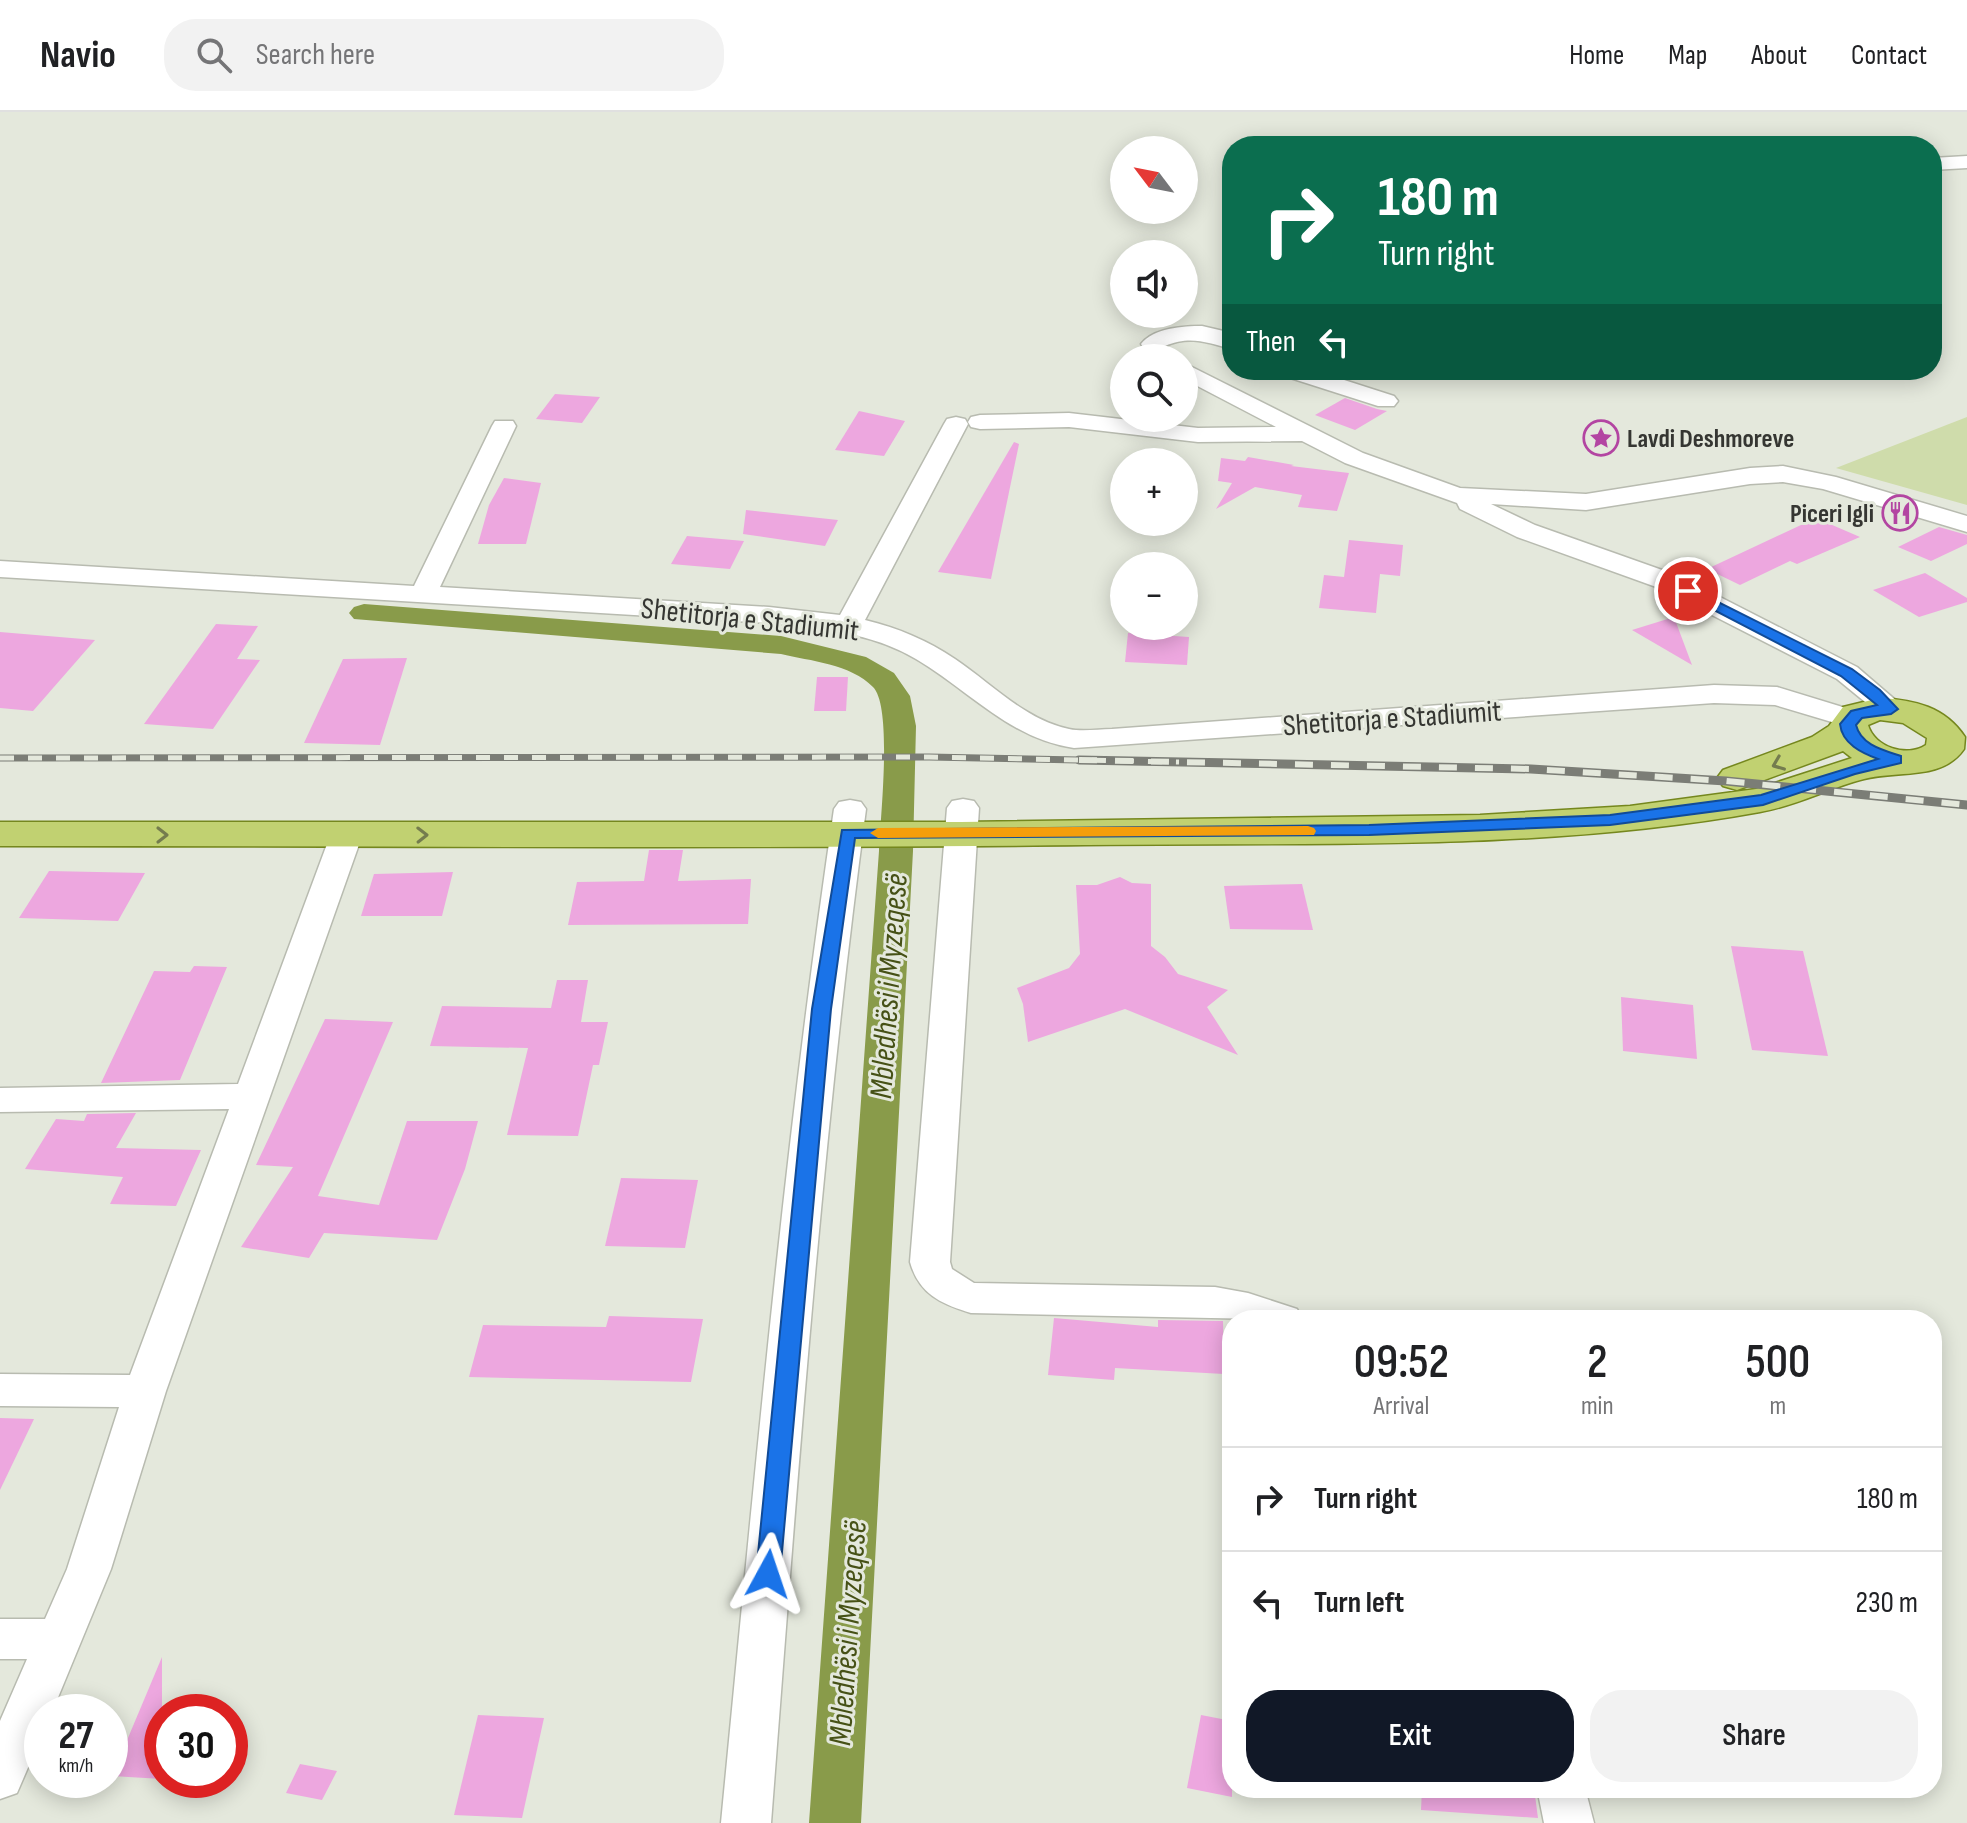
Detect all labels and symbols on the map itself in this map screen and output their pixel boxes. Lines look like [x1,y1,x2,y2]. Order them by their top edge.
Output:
north arrow [1110,136,1198,224]
place icon: Lavdi Deshmoreve [1582,419,1620,457]
place label: Lavdi Deshmoreve [1627,424,1794,455]
restaurant icon: Piceri Igli [1881,494,1919,532]
place label: Piceri Igli [1790,499,1874,530]
pin [1654,557,1722,625]
street label: Shetitorja e Stadiumit [639,591,861,649]
street label: Shetitorja e Stadiumit [1282,693,1503,745]
one-way arrow [1772,755,1786,771]
one-way arrow [156,826,169,844]
one-way arrow [416,826,429,844]
water label: Mbledhësi i Myzeqesë [862,872,917,1100]
water label: Mbledhësi i Myzeqesë [821,1519,876,1747]
position arrow [726,1532,810,1616]
speed limit sign: 30 [144,1694,248,1798]

